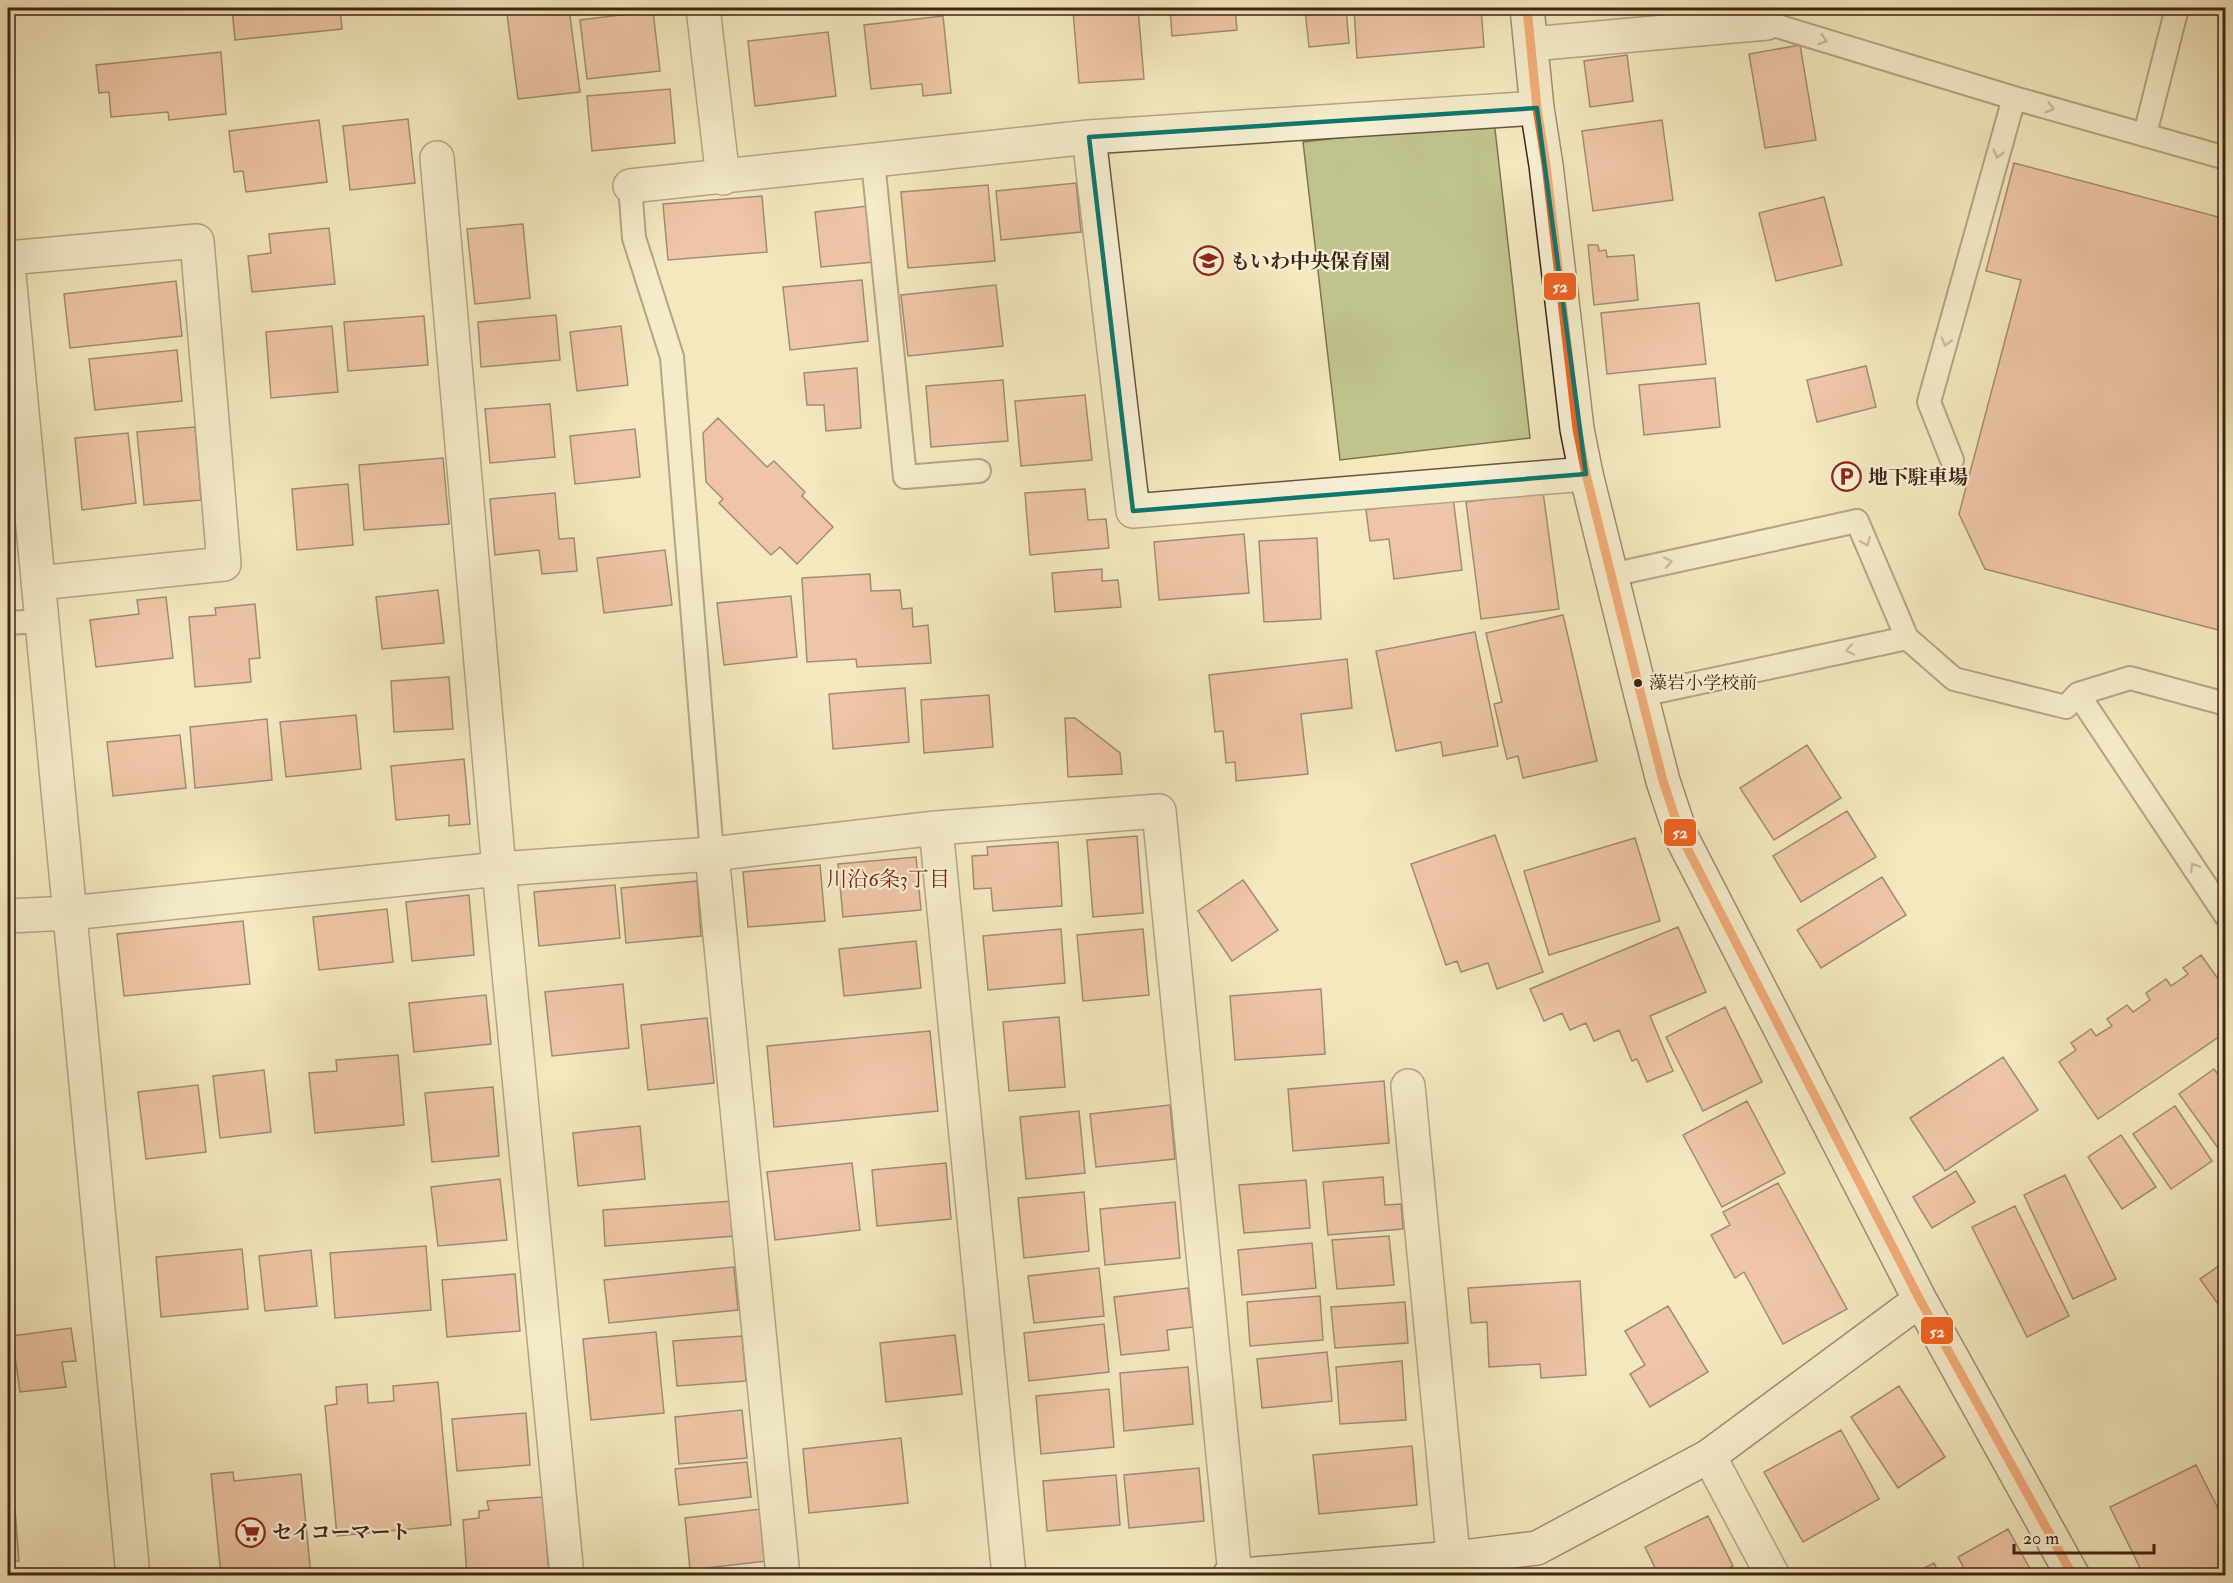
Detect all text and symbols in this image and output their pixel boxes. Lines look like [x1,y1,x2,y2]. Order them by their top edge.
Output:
one-way arrow [1817,33,1828,45]
one-way arrow [2044,101,2055,113]
one-way arrow [1993,148,2005,159]
school or university icon: もいわ中央保育園 [1193,245,1225,277]
place label: もいわ中央保育園 [1230,249,1390,274]
line badge: 52 [1543,272,1577,301]
text: 52 [1552,277,1568,297]
one-way arrow [1941,336,1953,347]
parking icon: 地下駐車場 [1831,461,1863,493]
place label: 地下駐車場 [1868,465,1968,490]
one-way arrow [1859,536,1871,547]
one-way arrow [1663,557,1673,570]
one-way arrow [1845,643,1855,656]
place label: 藻岩小学校前 [1649,672,1757,695]
marker: 藻岩小学校前 [1632,677,1644,689]
line badge: 52 [1663,818,1697,847]
text: 52 [1672,823,1688,843]
one-way arrow [2189,863,2201,873]
district label: 川沿6条3丁目 [826,866,950,893]
line badge: 52 [1920,1316,1954,1345]
text: 52 [1929,1322,1945,1342]
supermarket icon: セイコーマート [235,1516,267,1548]
scale bar [2014,1517,2154,1555]
place label: セイコーマート [272,1520,411,1545]
text: 20 m [2023,1527,2059,1550]

